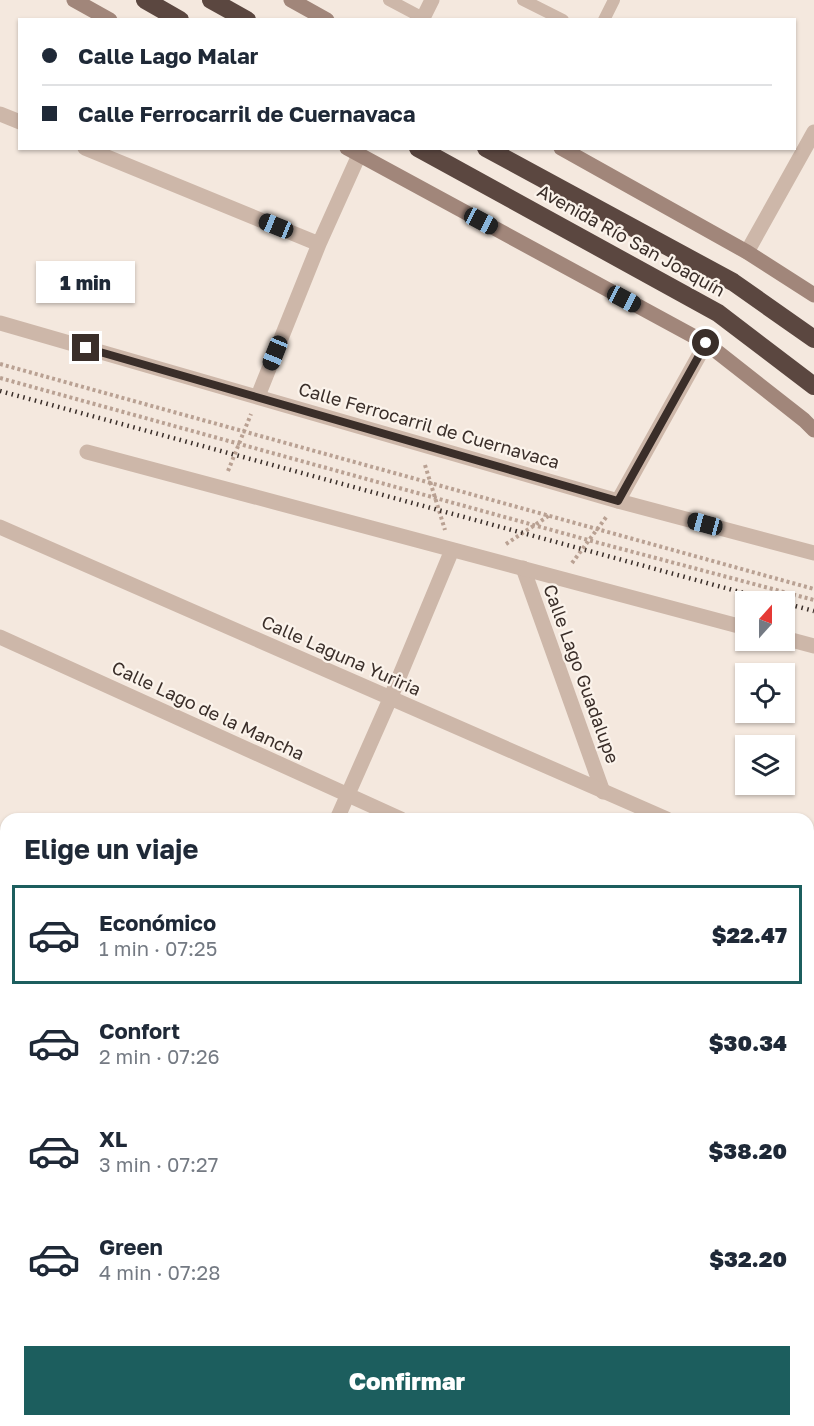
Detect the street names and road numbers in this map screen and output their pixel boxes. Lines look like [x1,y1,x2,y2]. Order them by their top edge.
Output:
street label: Avenida Río San Joaquín [534,179,729,301]
street label: Calle Ferrocarril de Cuernavaca [296,377,562,473]
street label: Calle Lago Guadalupe [539,581,625,766]
street label: Calle Laguna Yuriria [258,610,425,700]
street label: Calle Lago de la Mancha [109,656,308,764]

